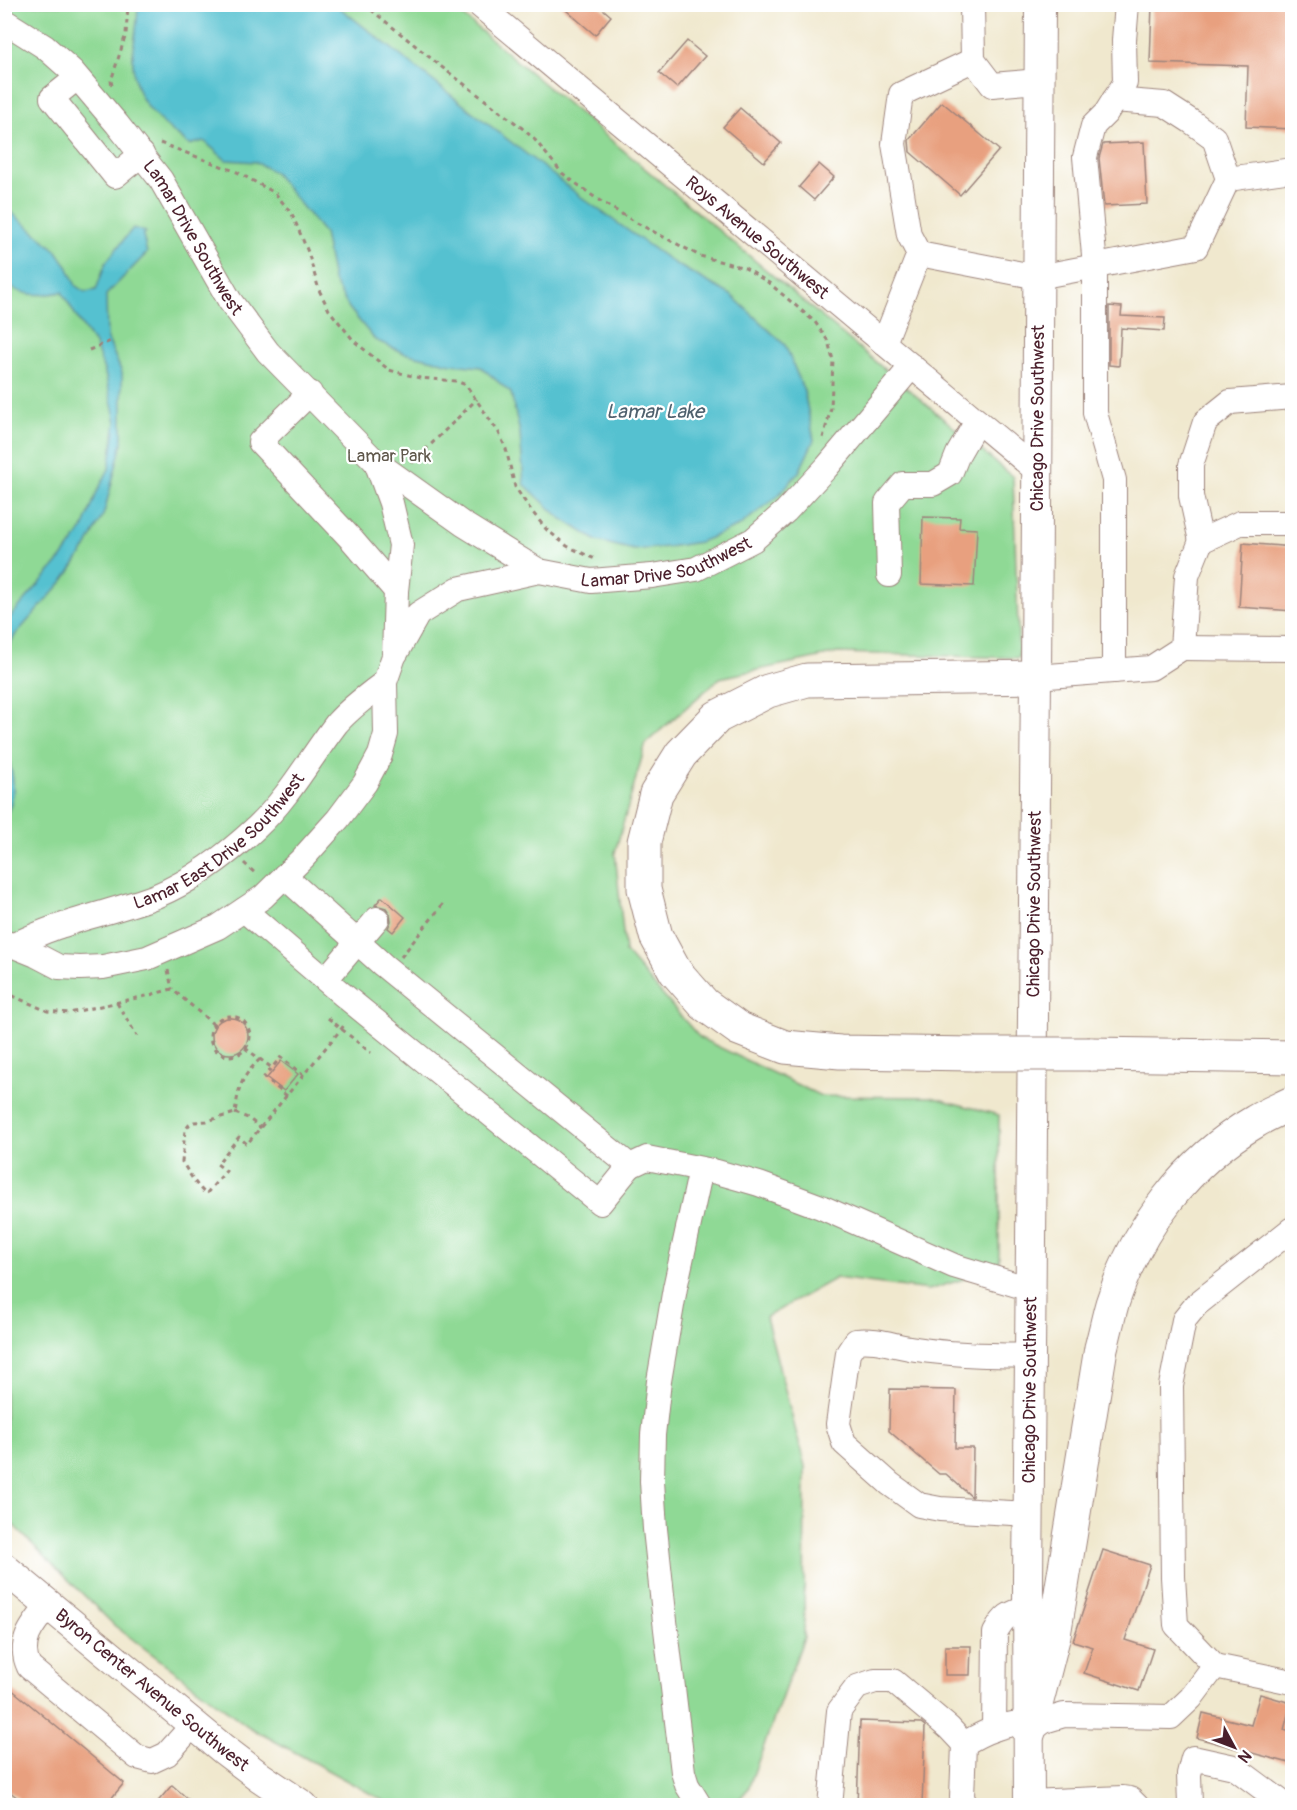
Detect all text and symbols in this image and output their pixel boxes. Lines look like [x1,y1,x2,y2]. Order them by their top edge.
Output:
street label: Lamar Drive Southwest [138,155,248,320]
street label: Roys Avenue Southwest [681,171,834,304]
street label: Chicago Drive Southwest [1025,324,1050,512]
water label: Lamar Lake [606,399,706,424]
park label: Lamar Park [347,445,432,468]
street label: Lamar Drive Southwest [578,531,756,592]
street label: Lamar East Drive Southwest [130,768,310,915]
street label: Chicago Drive Southwest [1022,810,1046,998]
street label: Chicago Drive Southwest [1017,1296,1042,1484]
street label: Byron Center Avenue Southwest [51,1604,254,1777]
north arrow [1204,1717,1264,1777]
text: N [1233,1746,1256,1767]

